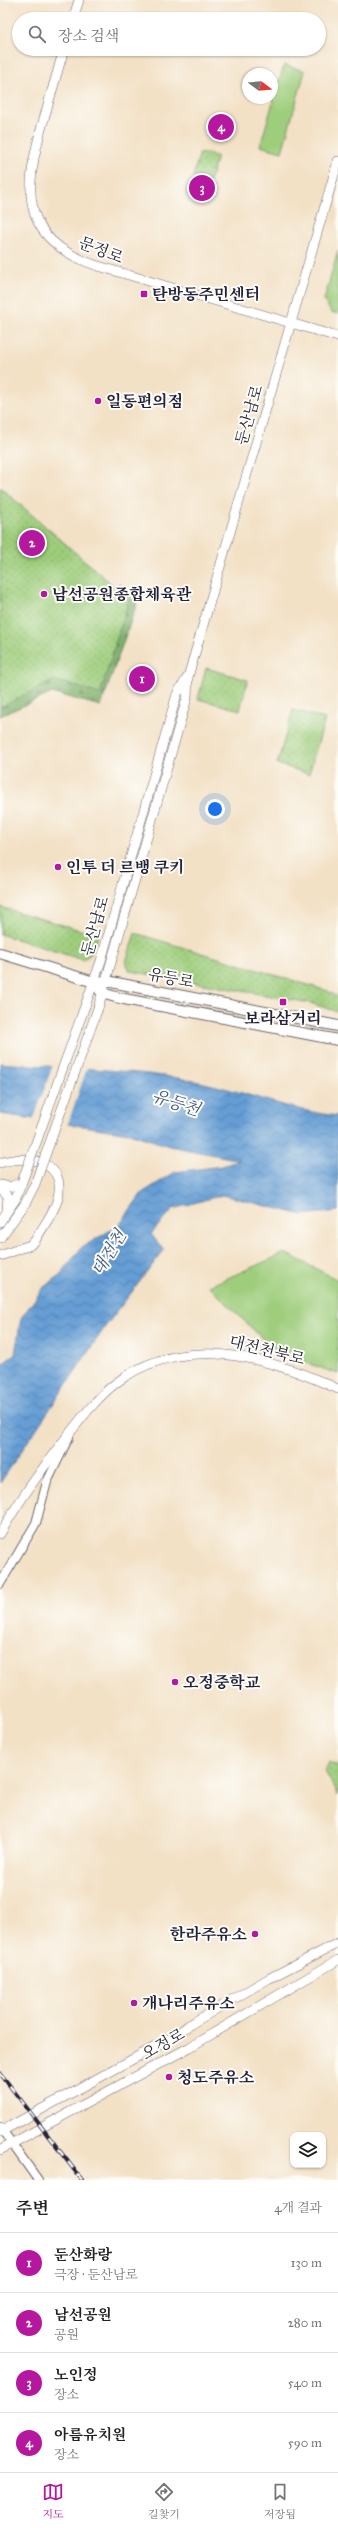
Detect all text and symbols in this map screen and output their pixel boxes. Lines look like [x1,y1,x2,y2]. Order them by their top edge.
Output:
search box [12,12,326,56]
icon: search [26,23,48,45]
text: 장소 검색 [58,27,119,45]
north arrow [242,68,278,104]
pin: 4 [208,112,234,142]
pin: 3 [189,173,215,203]
street label: 문정로 [76,233,127,267]
place label: 탄방동주민센터 [152,285,260,304]
marker: 탄방동주민센터 [139,289,149,299]
street label: 둔산남로 [231,382,267,447]
place label: 일동편의점 [106,392,183,411]
marker: 일동편의점 [93,396,103,406]
pin: 2 [19,528,45,558]
place label: 남선공원종합체육관 [52,585,192,604]
marker: 남선공원종합체육관 [39,589,49,599]
pin: 1 [129,664,155,694]
your location [205,799,225,819]
place label: 인투 더 르뱅 쿠키 [66,858,185,877]
marker: 인투 더 르뱅 쿠키 [53,862,63,872]
street label: 둔산남로 [77,893,113,958]
street label: 유등로 [146,964,196,992]
marker: 보라삼거리 [278,997,288,1007]
place label: 보라삼거리 [244,1009,322,1028]
water label: 유등천 [149,1085,204,1121]
water label: 대전천 [87,1225,131,1280]
street label: 대전천북로 [227,1331,307,1369]
place label: 오정중학교 [183,1673,261,1692]
marker: 오정중학교 [170,1677,180,1687]
place label: 한라주유소 [170,1925,248,1944]
marker: 한라주유소 [250,1929,260,1939]
place label: 개나리주유소 [142,1994,235,2013]
marker: 개나리주유소 [129,1998,139,2008]
street label: 오정로 [138,2024,188,2064]
place label: 청도주유소 [177,2068,255,2087]
marker: 청도주유소 [164,2072,174,2082]
map controls [290,2132,326,2168]
button: layers [290,2132,326,2168]
text: 주변 [16,2198,49,2219]
text: 4개 결과 [274,2200,322,2216]
text: 둔산화랑 [54,2246,112,2264]
text: 1 [26,2255,32,2271]
text: 130 m [290,2255,322,2271]
text: 극장 · 둔산남로 [54,2267,138,2283]
text: 남선공원 [54,2306,112,2324]
text: 2 [26,2315,32,2331]
text: 280 m [287,2315,322,2331]
text: 공원 [54,2327,79,2343]
text: 노인정 [54,2366,97,2384]
text: 3 [26,2375,32,2391]
text: 540 m [288,2375,322,2391]
text: 장소 [54,2387,79,2403]
text: 아름유치원 [54,2426,126,2444]
text: 4 [25,2435,33,2451]
text: 590 m [288,2435,322,2451]
text: 장소 [54,2447,79,2463]
tab: 지도 [42,2481,64,2521]
tab: 길찾기 [148,2481,180,2521]
tab: 저장됨 [264,2481,296,2521]

